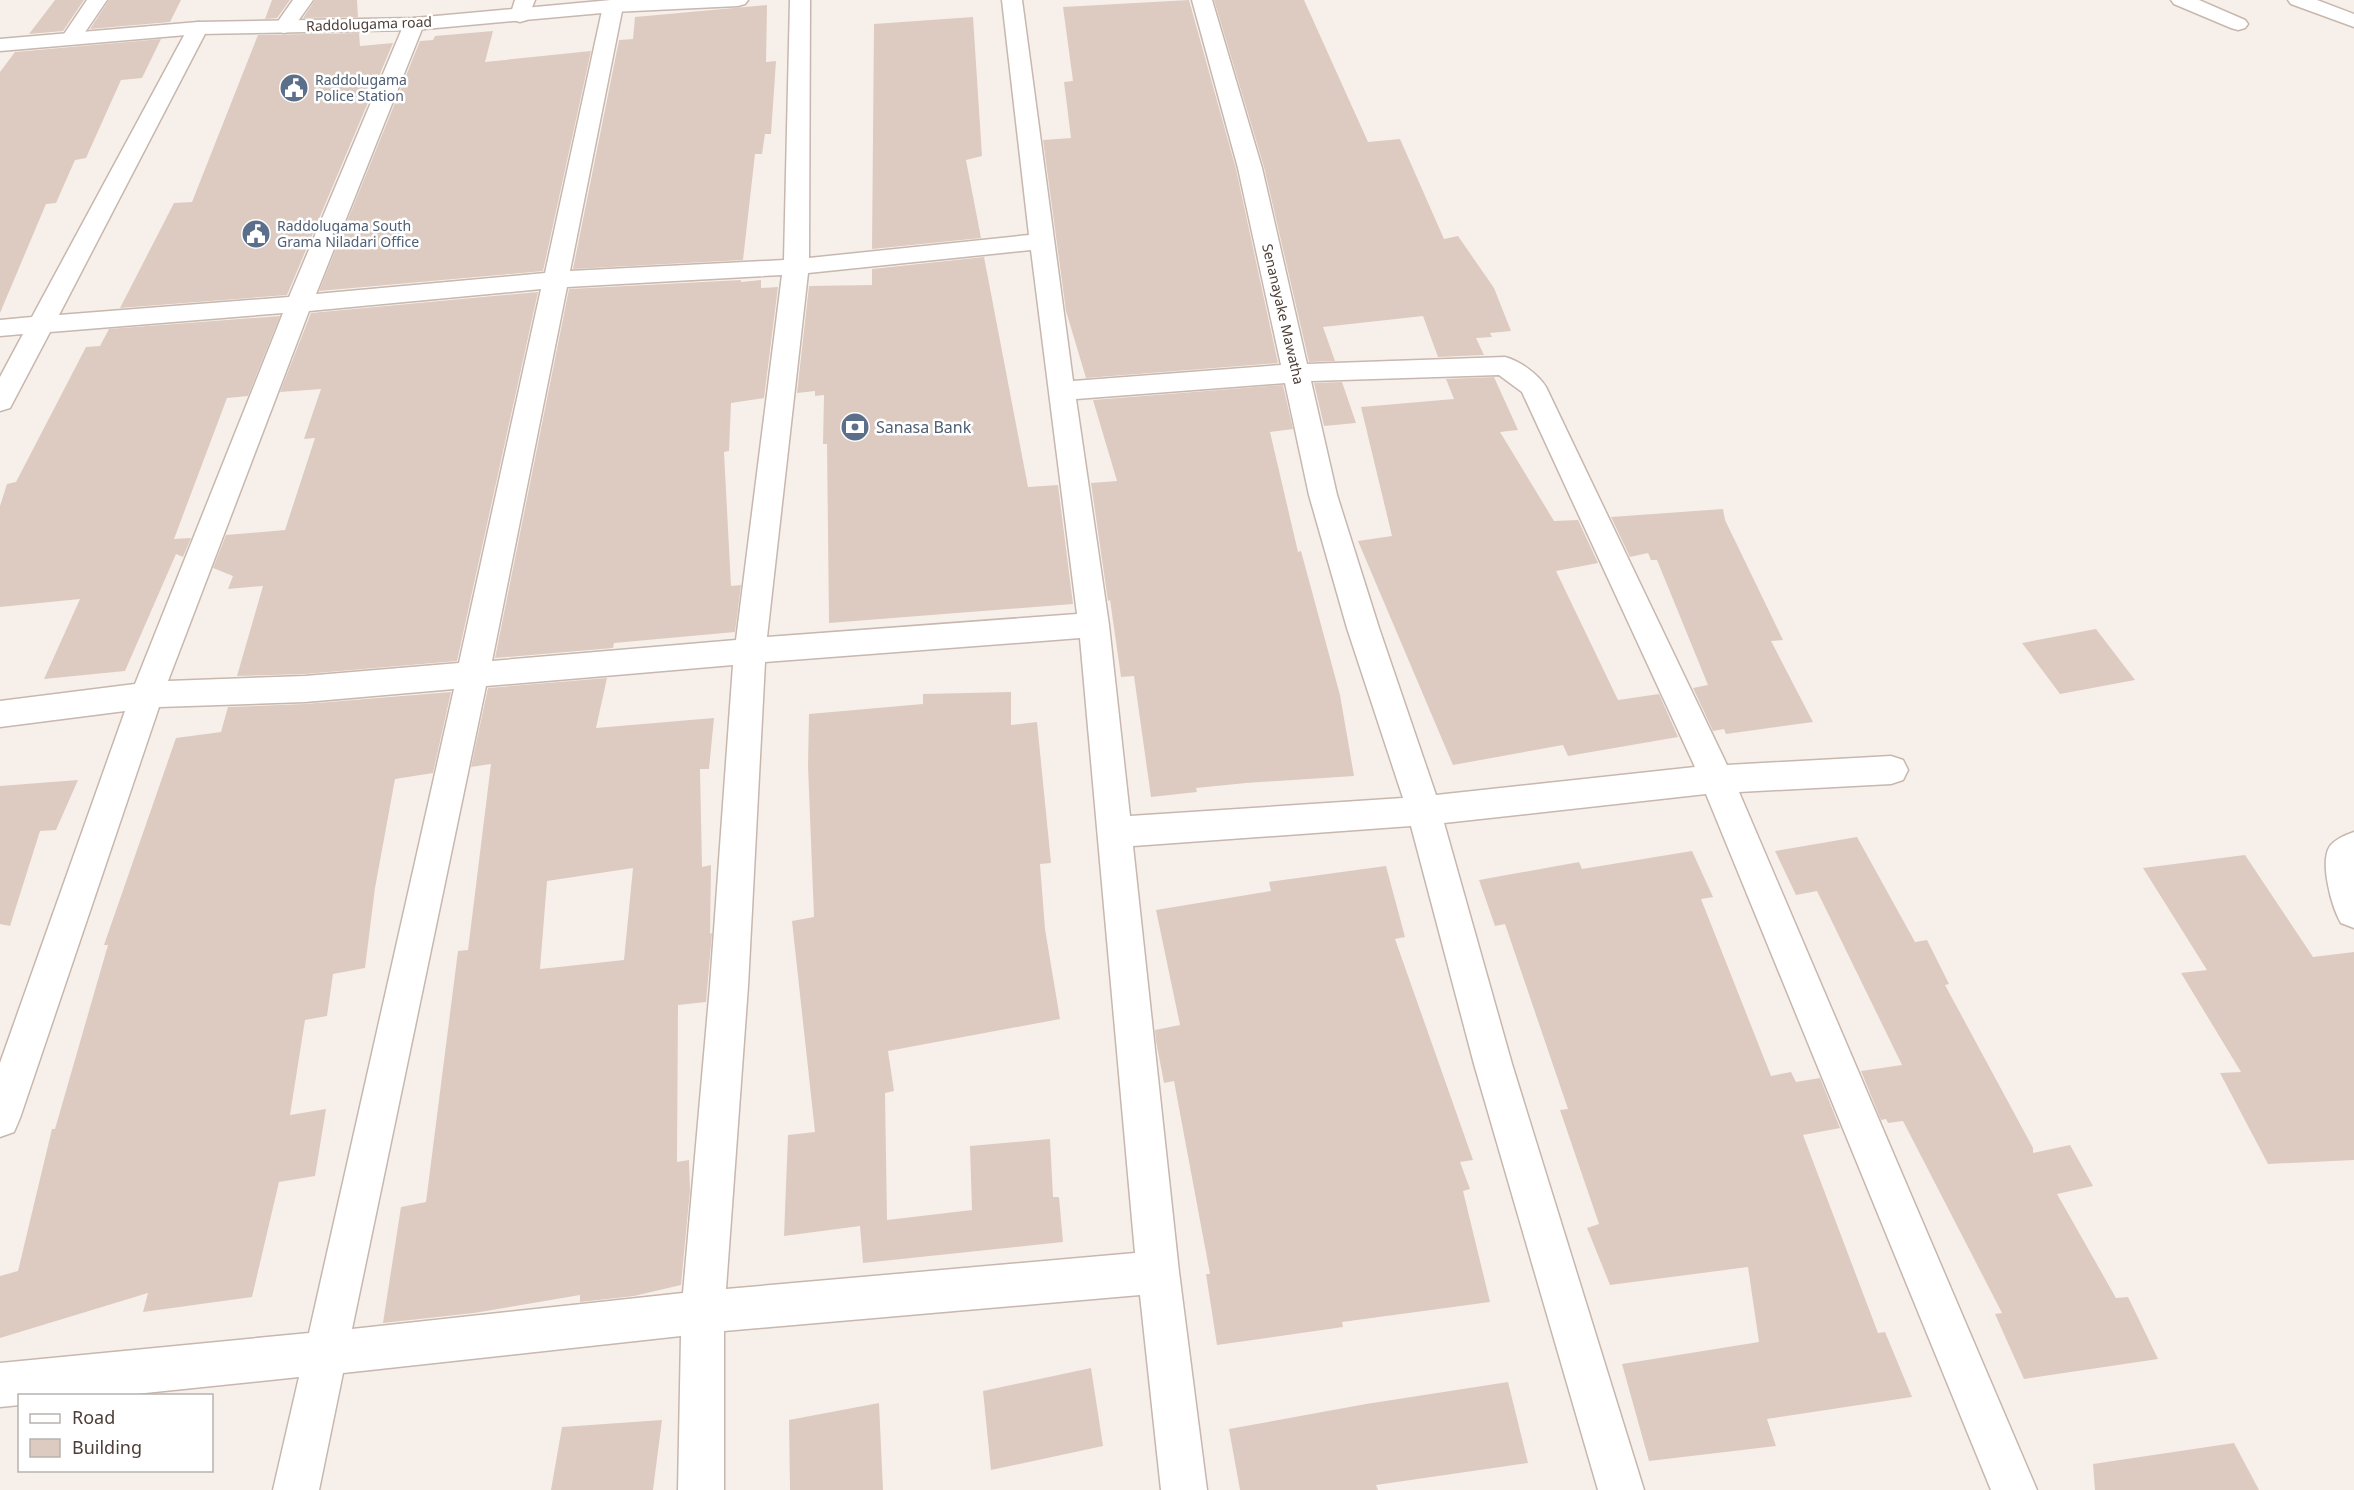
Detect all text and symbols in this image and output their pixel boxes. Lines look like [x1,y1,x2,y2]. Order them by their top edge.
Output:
street label: Raddolugama road [306,12,432,35]
place label: Raddolugama Police Station [315,70,407,105]
public building icon: Raddolugama Police Station [278,72,310,104]
place label: Raddolugama South Grama Niladari Office [277,216,419,251]
public building icon: Raddolugama South Grama Niladari Office [240,218,272,250]
street label: Senanayake Mawatha [1258,242,1309,386]
bank icon: Sanasa Bank [839,411,871,443]
place label: Sanasa Bank [876,416,972,438]
legend [18,1394,213,1472]
text: Road [72,1405,115,1429]
text: Building [72,1435,142,1459]

